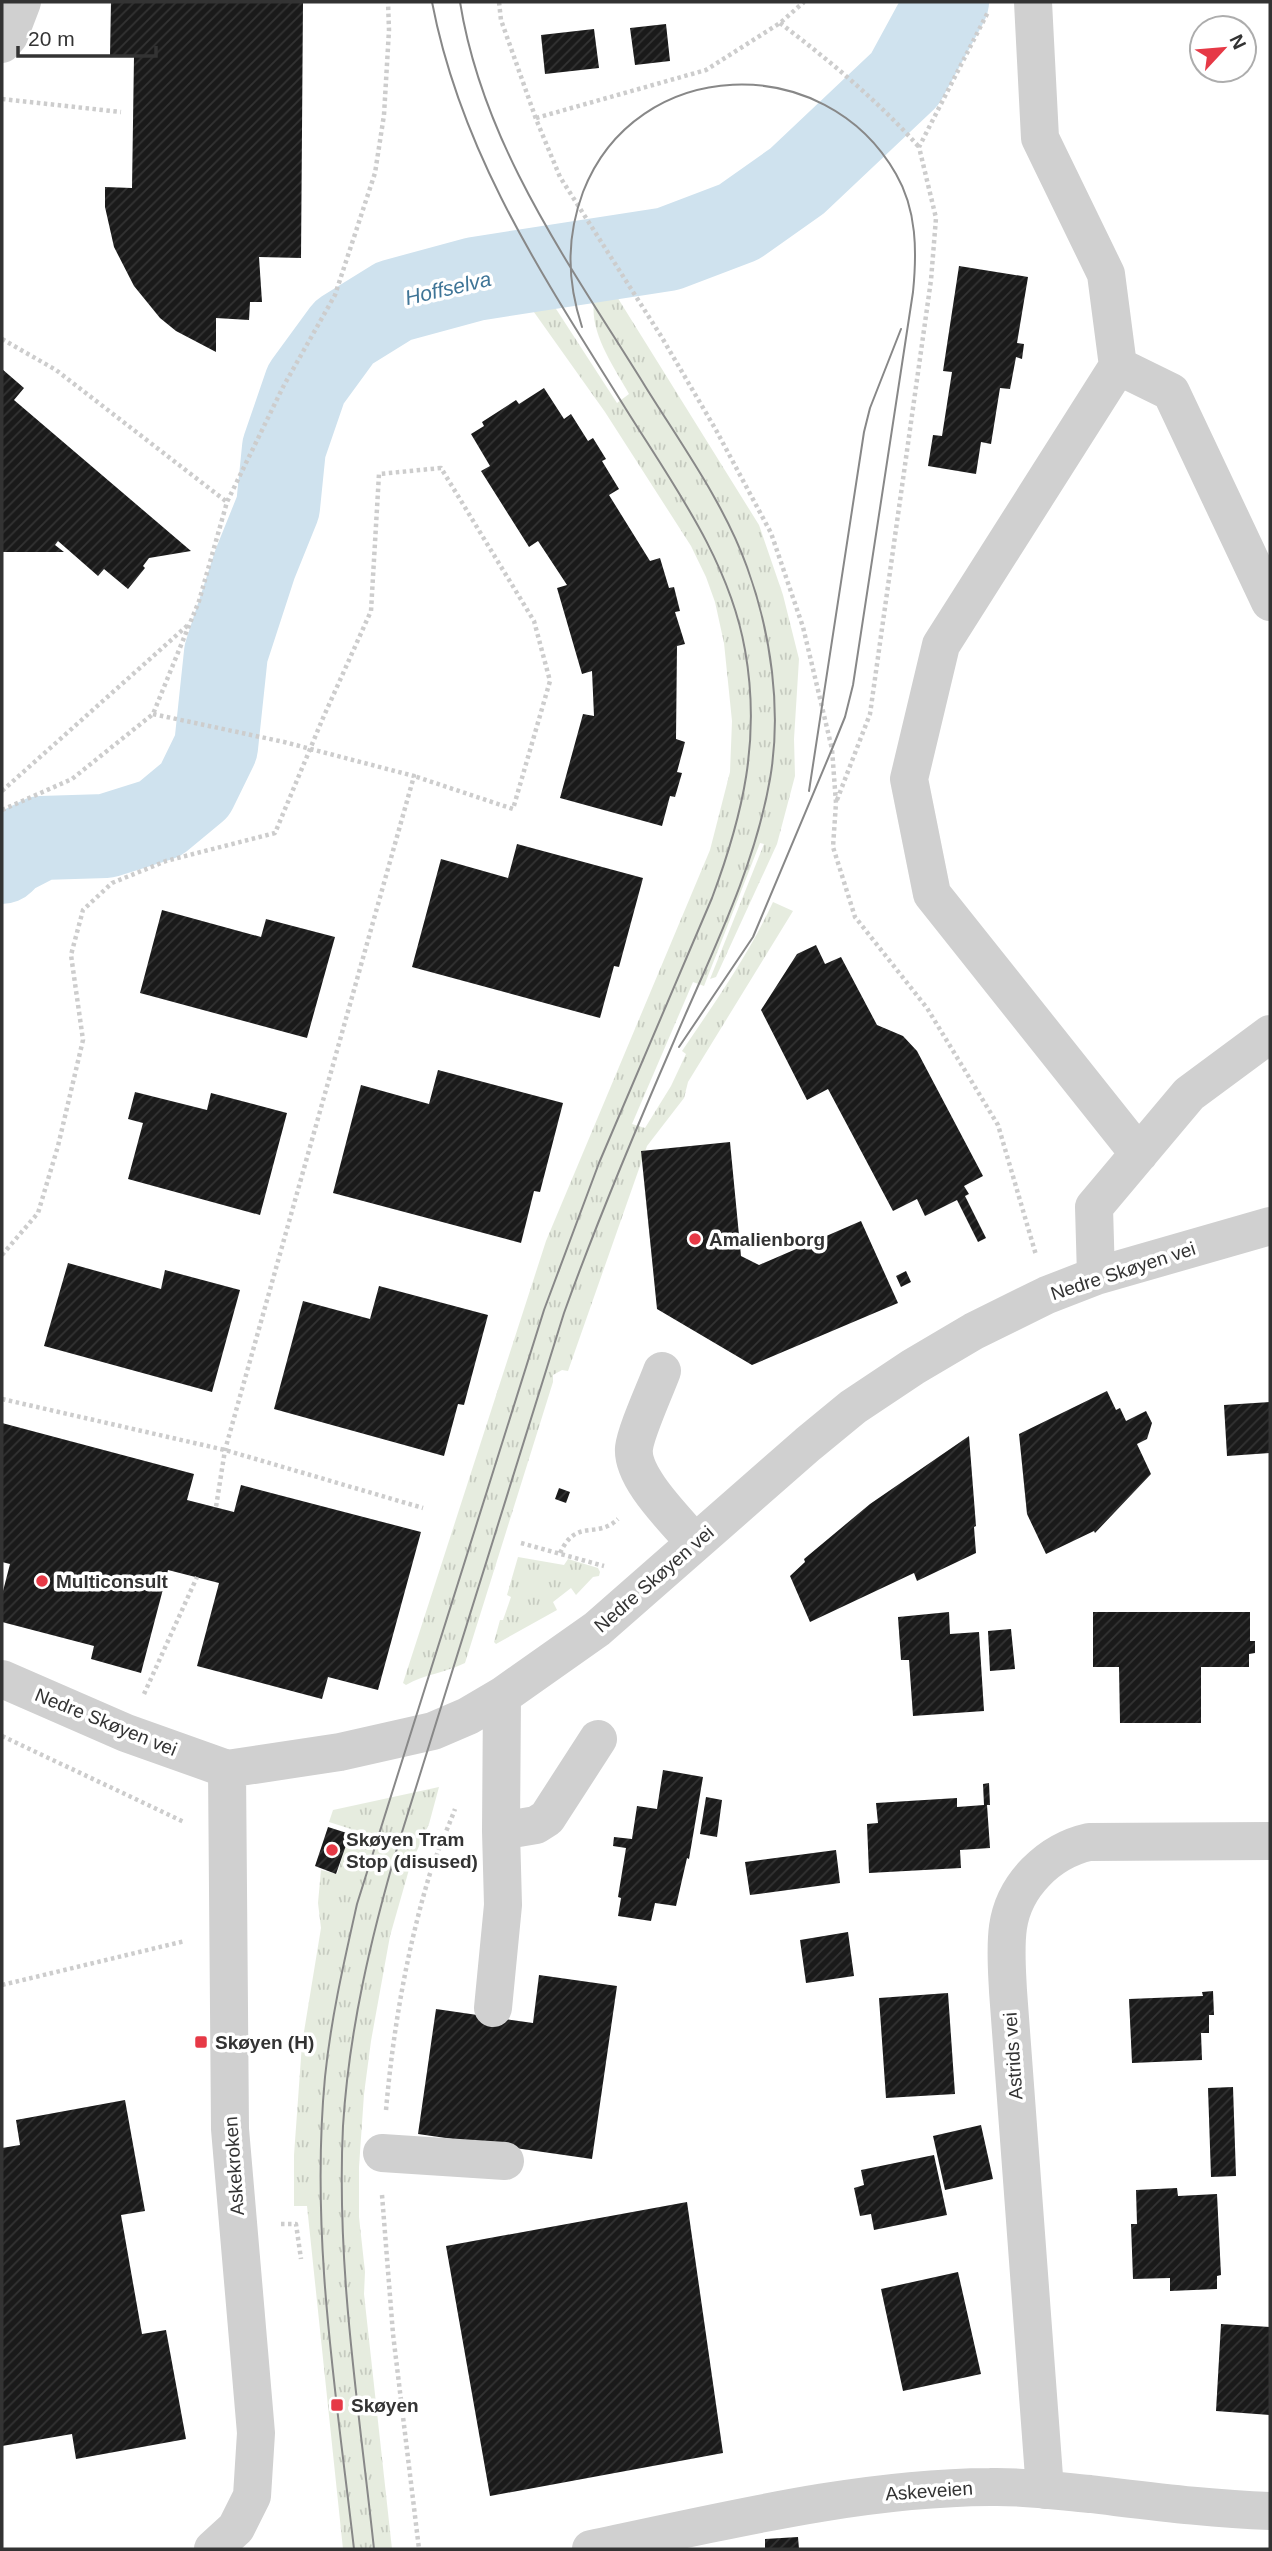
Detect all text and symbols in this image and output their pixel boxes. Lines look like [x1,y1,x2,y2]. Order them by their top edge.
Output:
scale bar [18,14,156,58]
north arrow [1188,14,1258,84]
text: 20 m [28,27,75,50]
text: N [1225,31,1250,53]
water label: Hoffselva [403,267,493,309]
place label: Amalienborg [709,1229,825,1250]
marker: Amalienborg [687,1231,703,1247]
street label: Nedre Skøyen vei [1048,1238,1198,1304]
street label: Nedre Skøyen vei [590,1522,718,1636]
place label: Multiconsult [56,1571,169,1592]
marker: Multiconsult [34,1573,50,1589]
street label: Nedre Skøyen vei [32,1684,180,1760]
place label: Skøyen Tram Stop (disused) [346,1829,478,1872]
marker: Skøyen Tram Stop (disused) [324,1842,340,1858]
street label: Astrids vei [999,2012,1027,2100]
place label: Skøyen (H) [215,2032,314,2053]
marker: Skøyen (H) [193,2034,209,2050]
street label: Askekroken [220,2116,248,2216]
place label: Skøyen [351,2395,419,2416]
marker: Skøyen [329,2397,345,2413]
street label: Askeveien [885,2477,973,2505]

